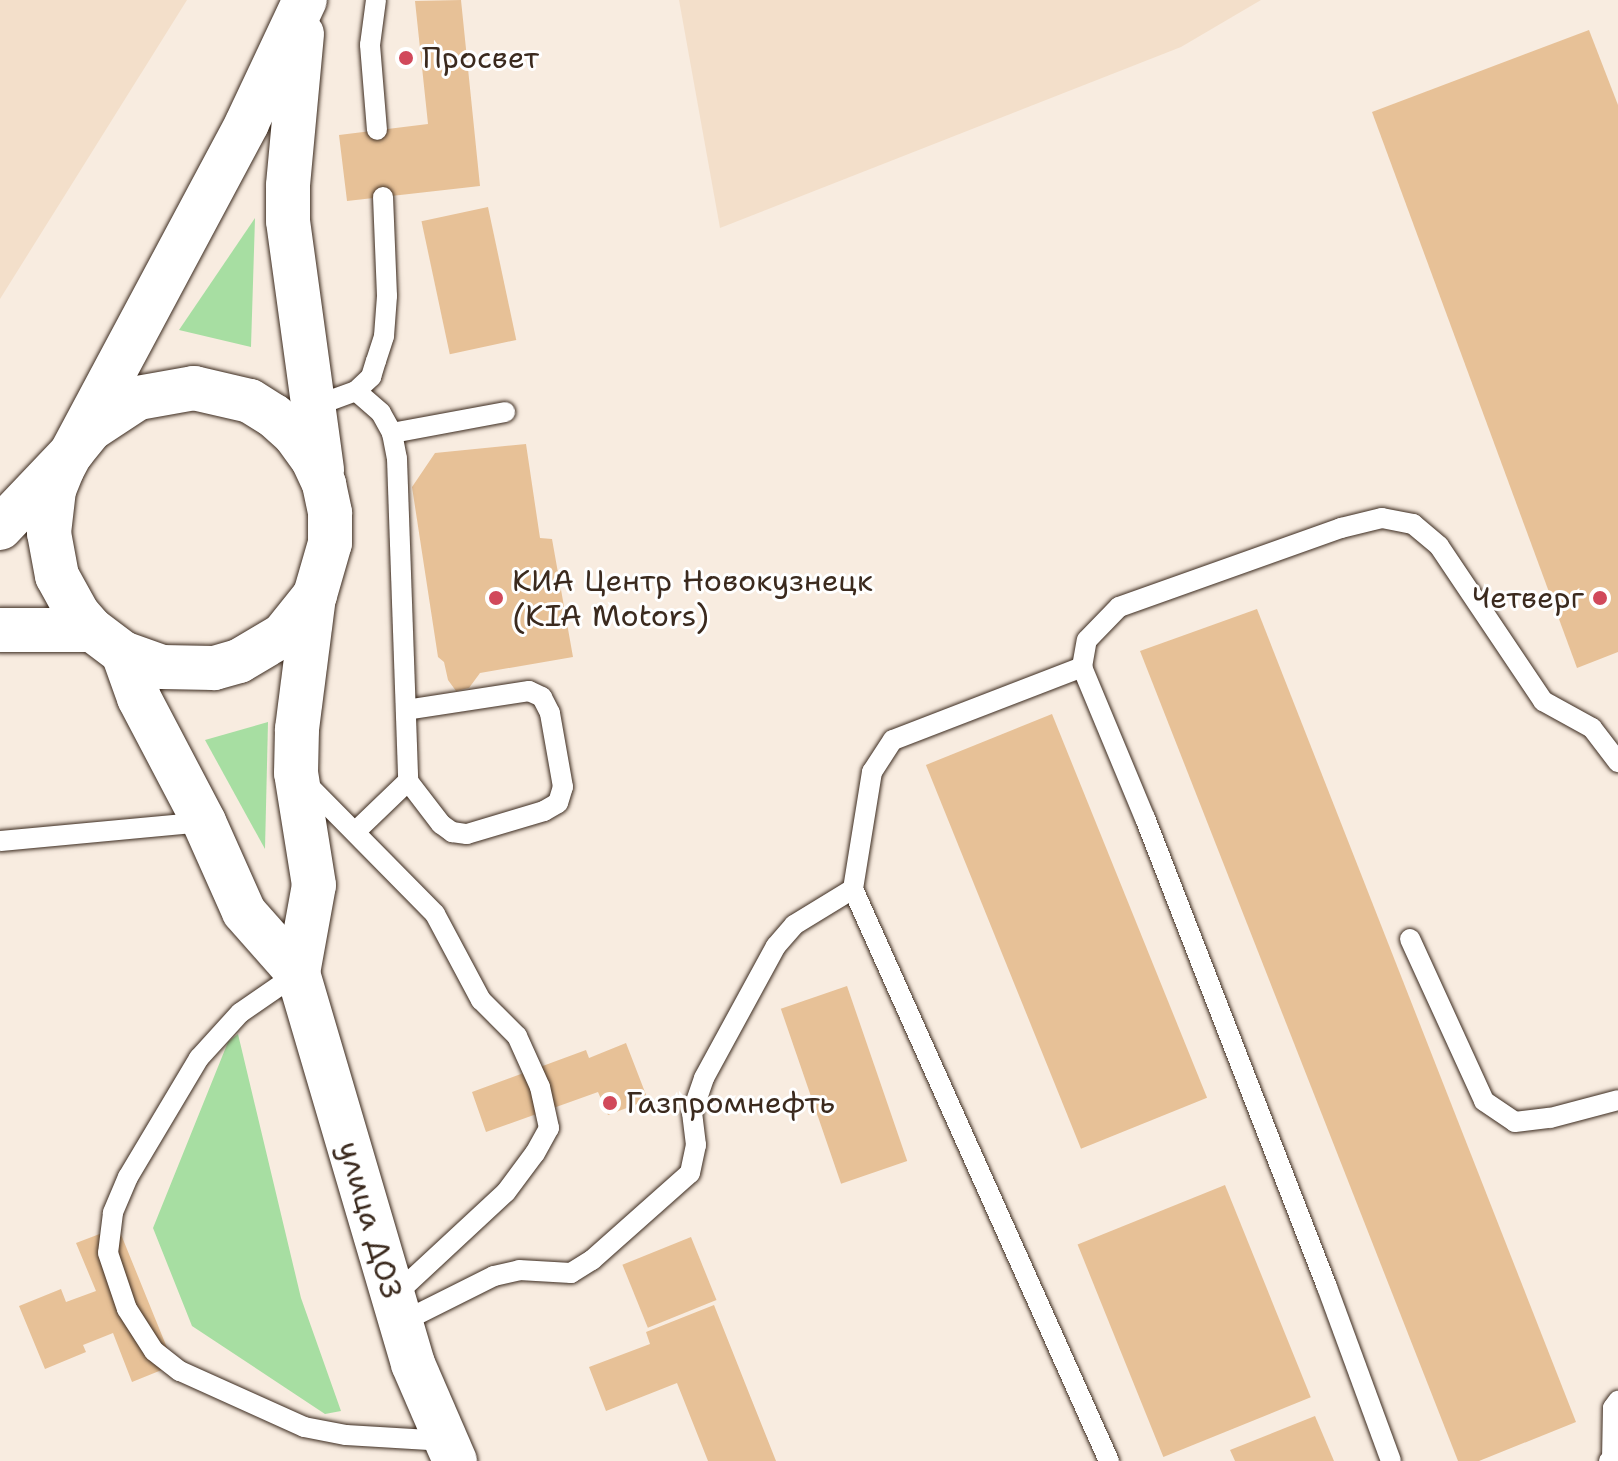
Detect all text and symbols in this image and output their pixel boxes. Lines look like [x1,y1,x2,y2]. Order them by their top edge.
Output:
place label: Просвет [422,40,539,76]
marker: Просвет [397,49,415,67]
place label: КИА Центр Новокузнецк (KIA Motors) [512,563,873,634]
place label: Четверг [1472,580,1584,616]
marker: КИА Центр Новокузнецк (KIA Motors) [487,589,505,607]
marker: Четверг [1591,589,1609,607]
place label: Газпромнефть [626,1085,835,1121]
marker: Газпромнефть [601,1094,619,1112]
street label: улица ДОЗ [330,1137,410,1303]

